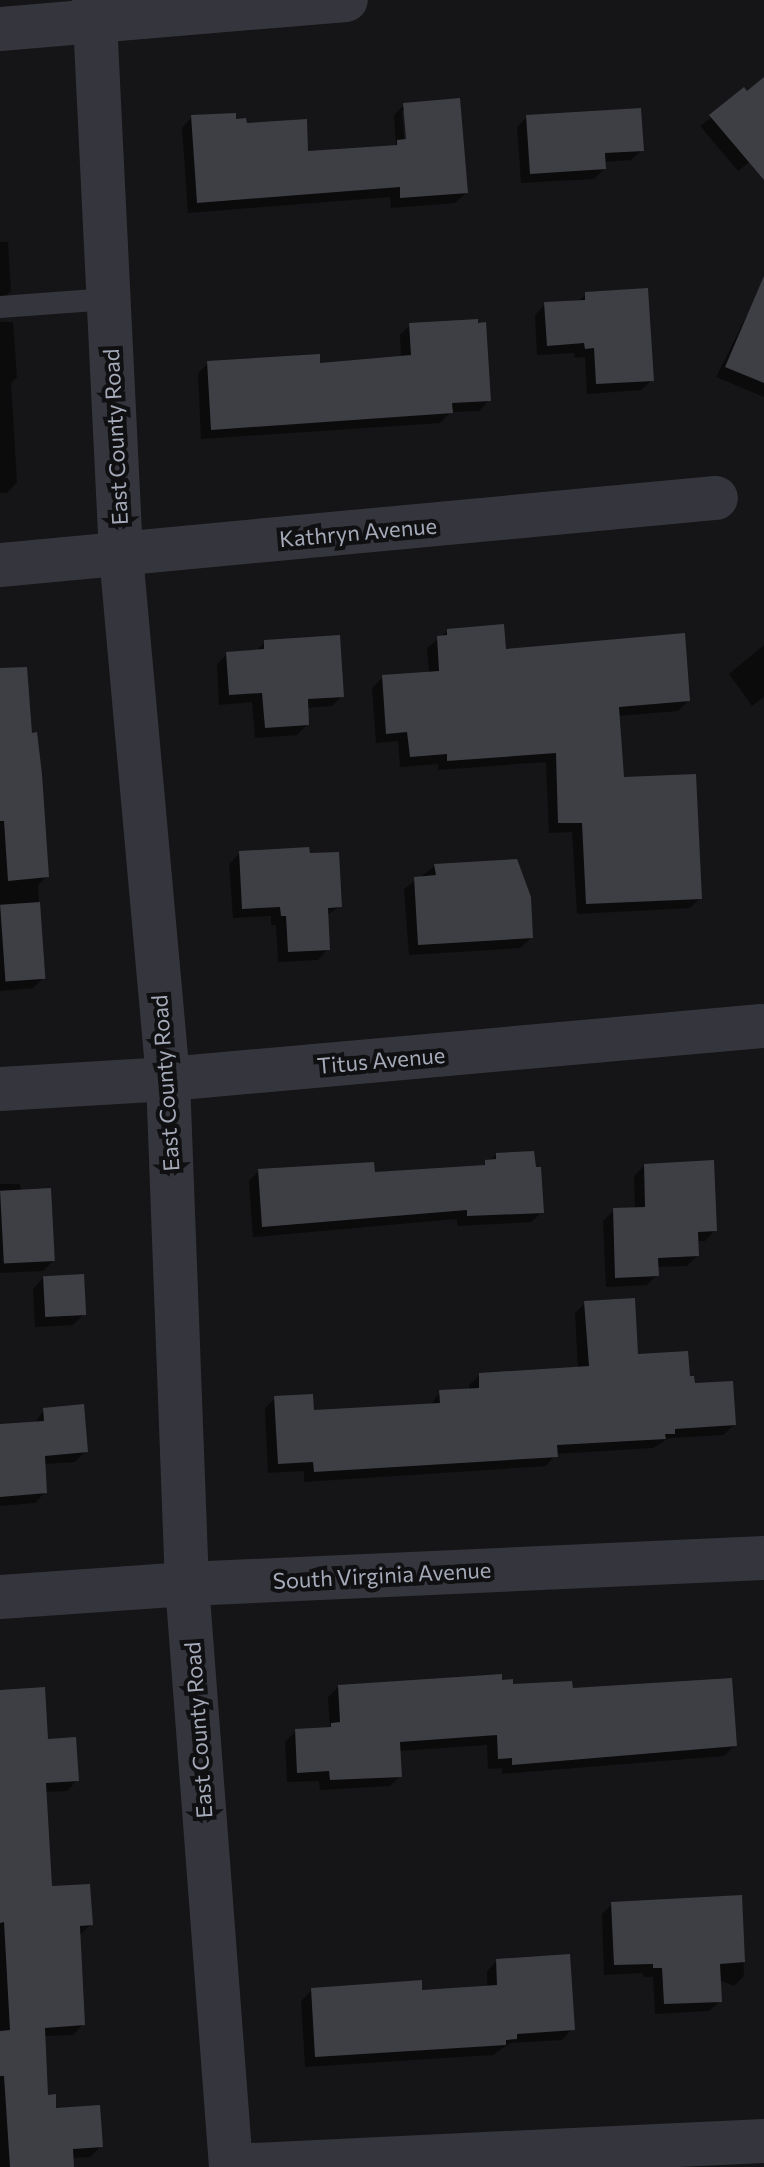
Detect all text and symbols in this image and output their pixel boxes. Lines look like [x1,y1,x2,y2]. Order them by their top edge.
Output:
street label: East County Road [97,348,133,526]
street label: Kathryn Avenue [278,512,438,552]
street label: East County Road [146,994,184,1172]
street label: Titus Avenue [316,1041,446,1079]
street label: South Virginia Avenue [272,1556,492,1594]
street label: East County Road [179,1641,217,1819]

